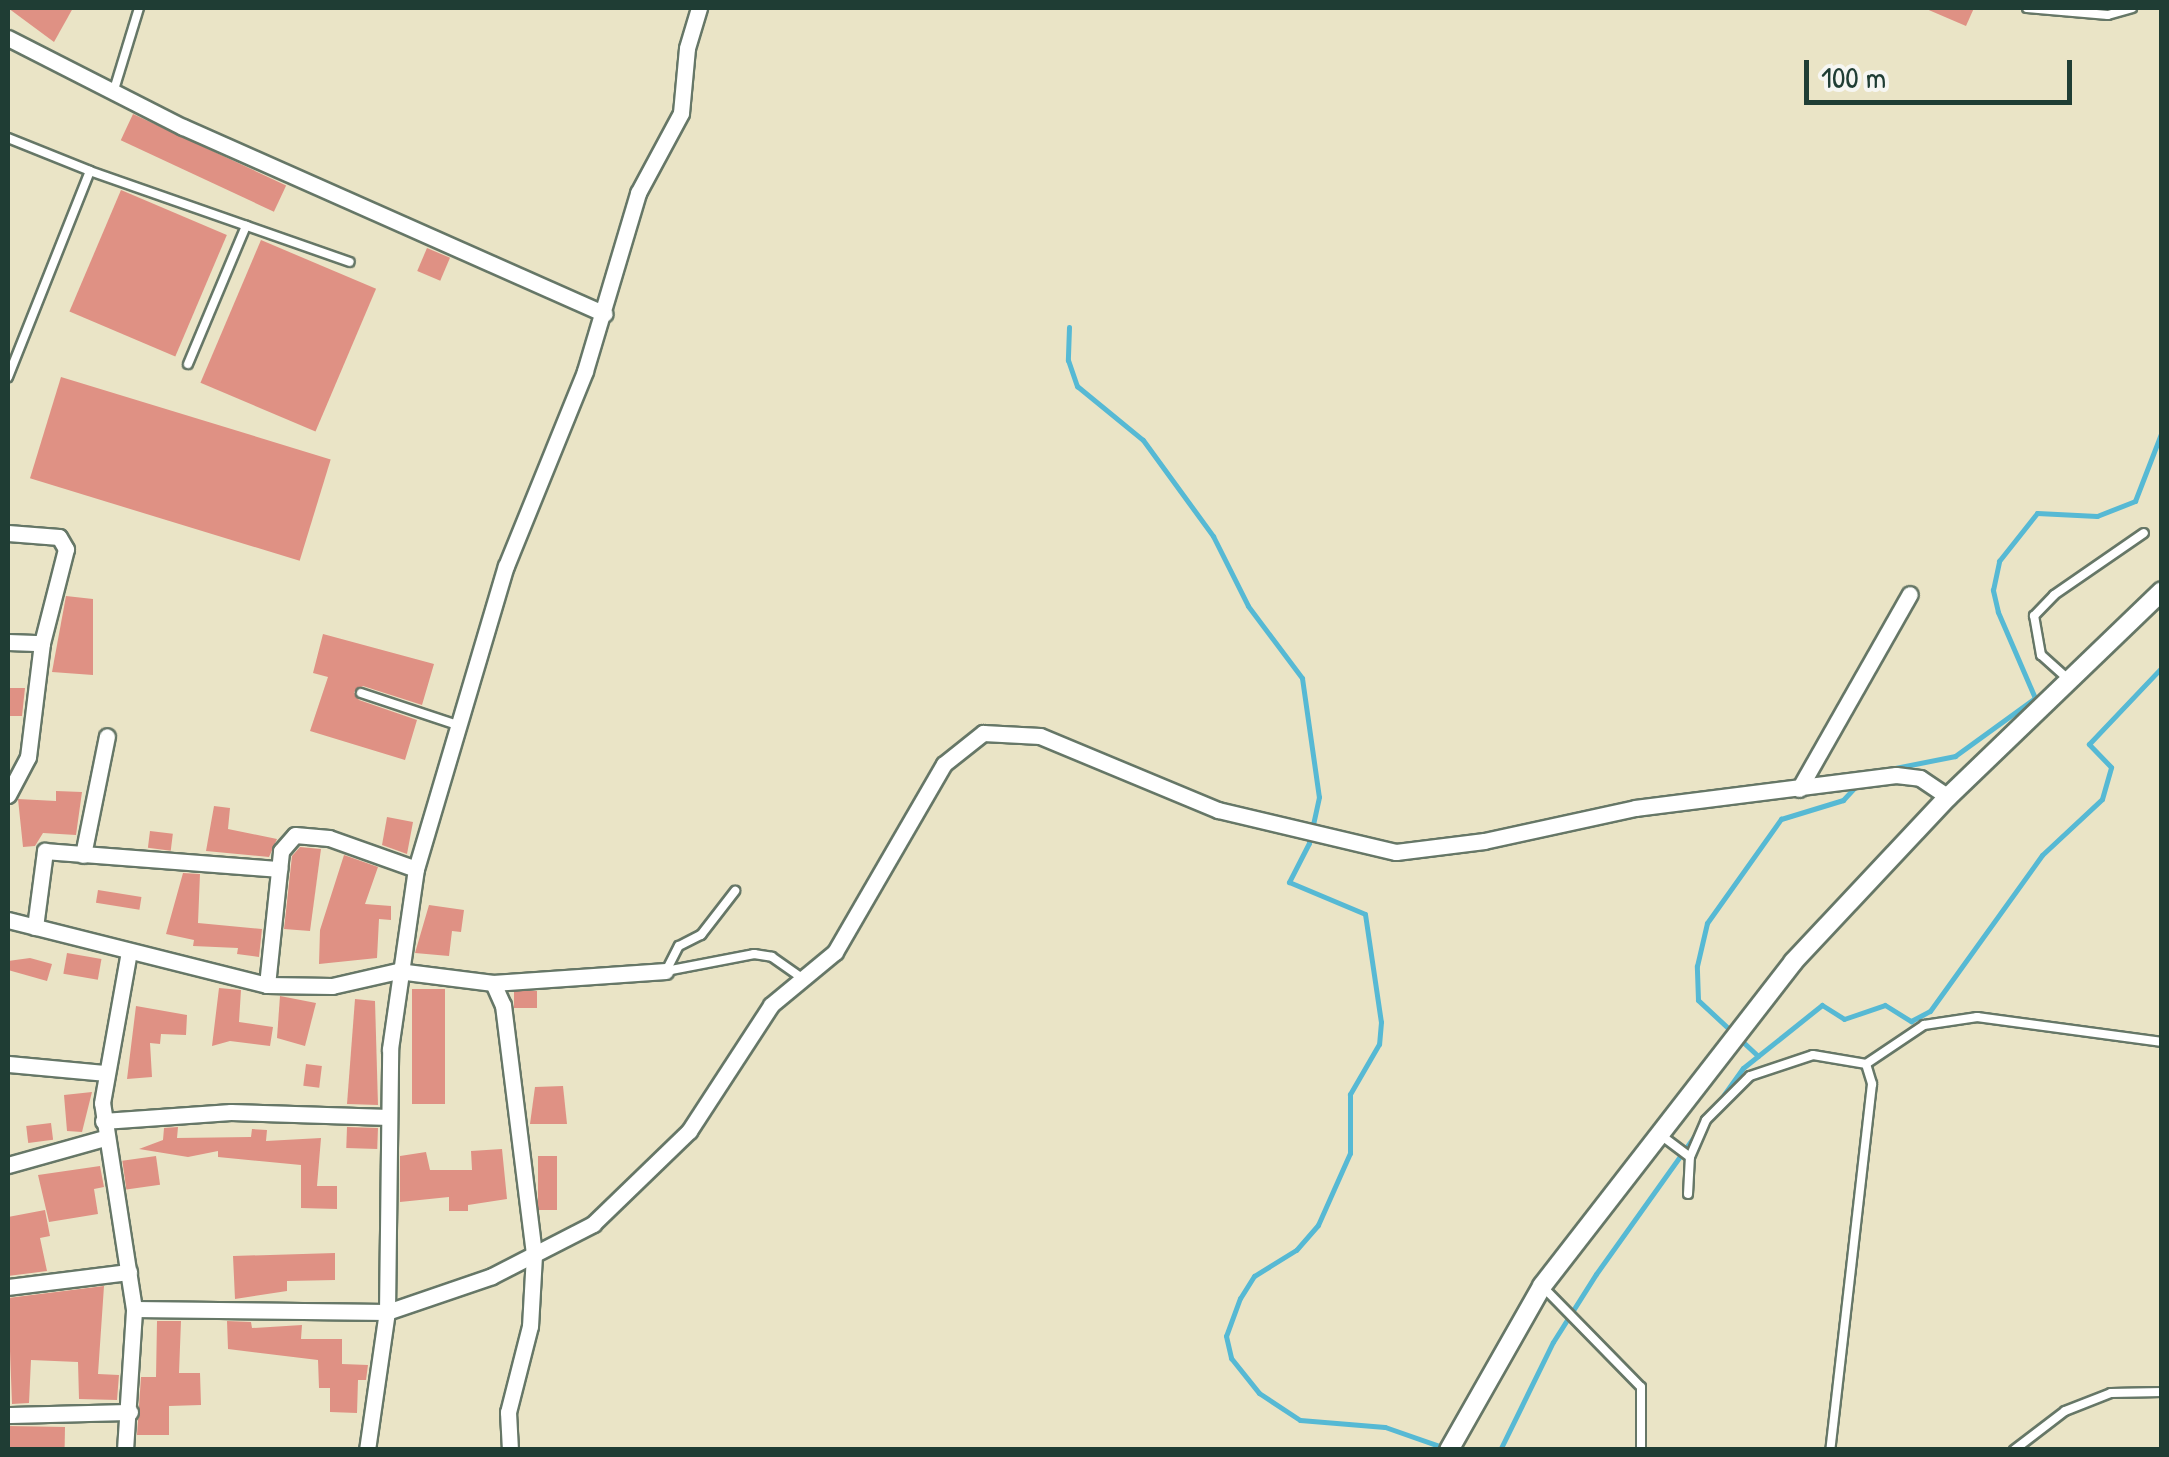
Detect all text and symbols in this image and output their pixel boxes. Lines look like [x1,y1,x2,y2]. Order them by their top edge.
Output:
scale bar [1809,40,2076,102]
text: 100 m [1821,57,1886,97]

